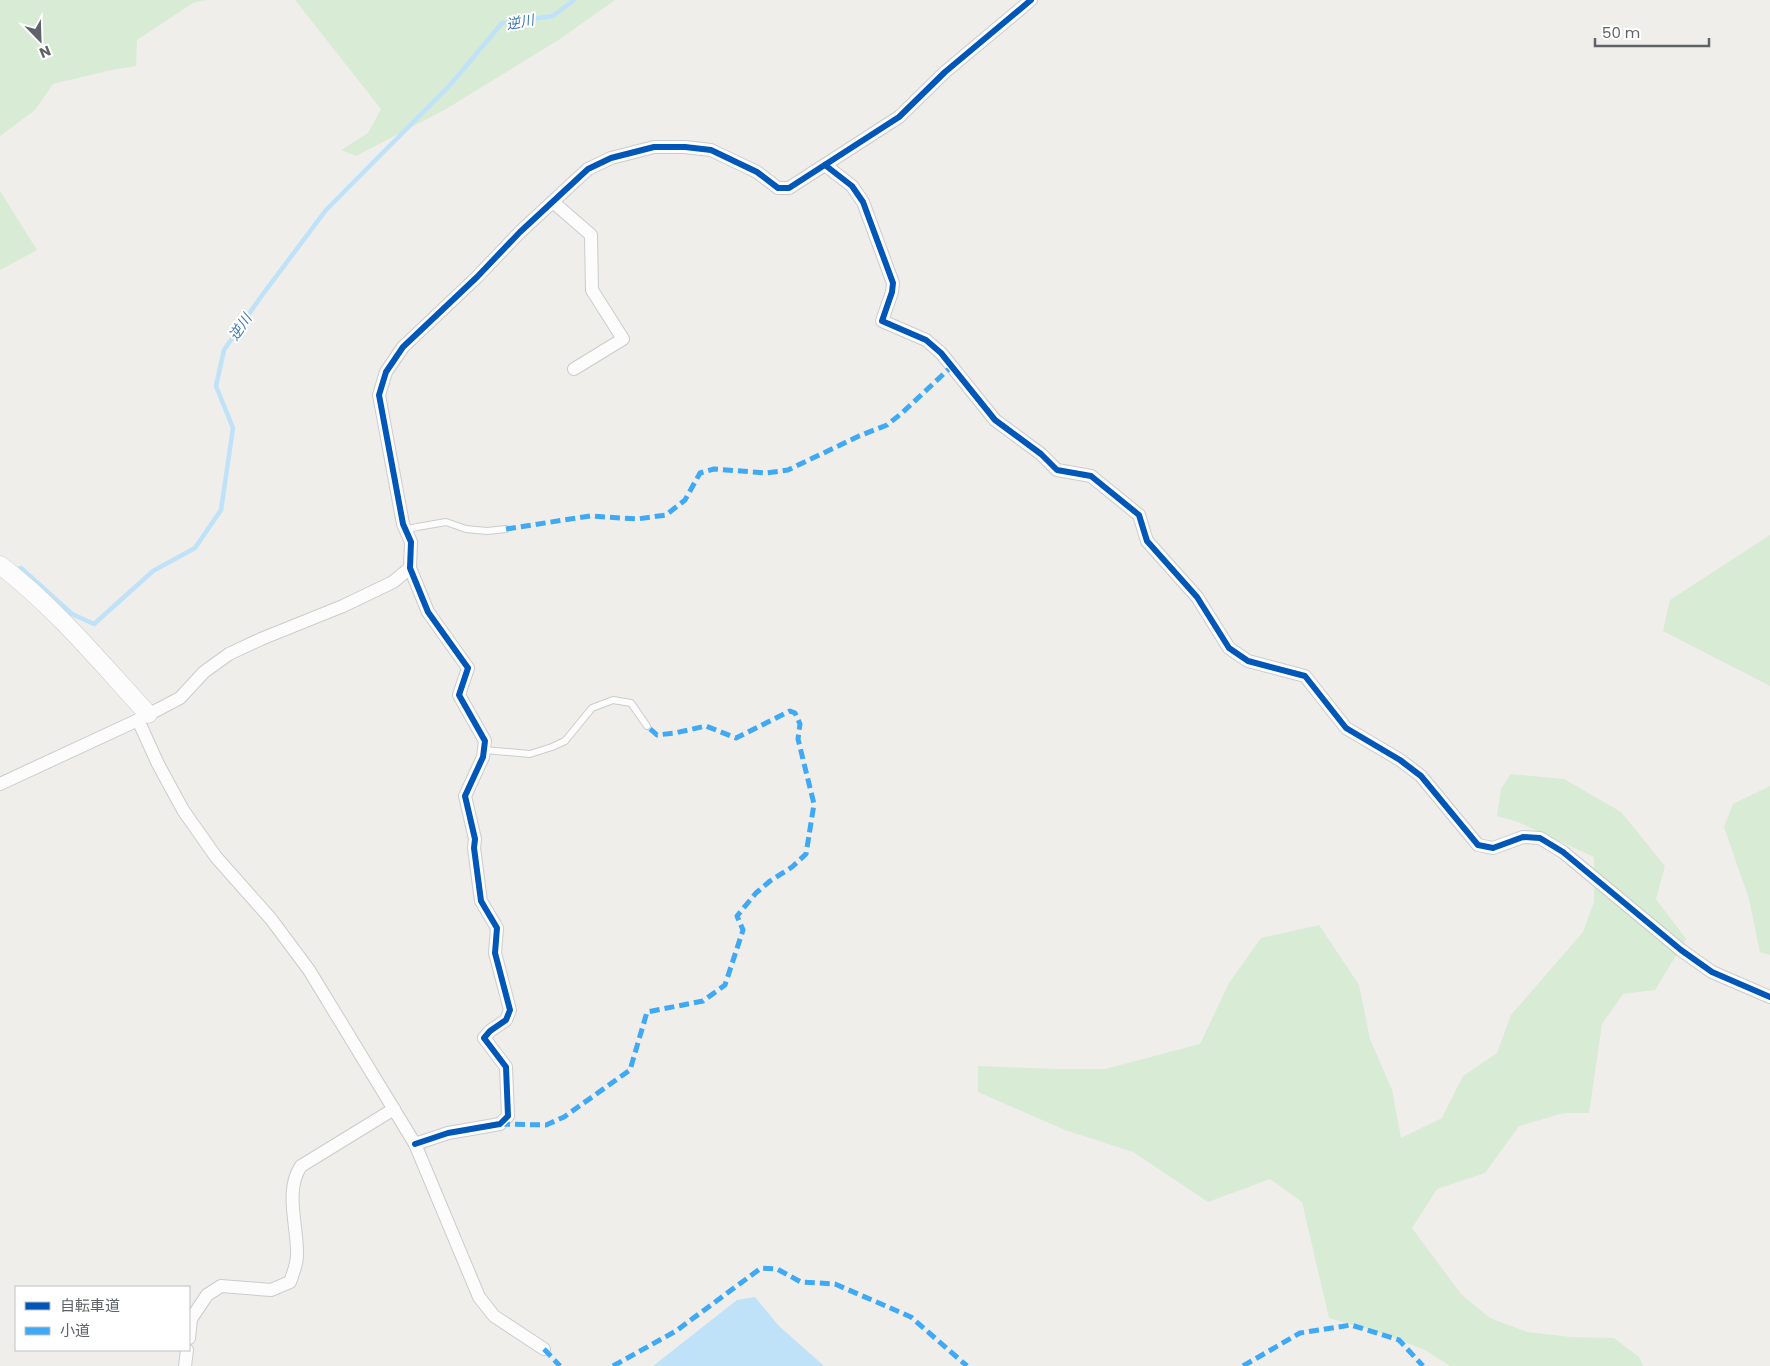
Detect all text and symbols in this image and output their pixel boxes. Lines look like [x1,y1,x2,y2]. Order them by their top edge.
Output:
water label: 逆川 [504,9,538,34]
north arrow [15,15,65,65]
scale bar [1595,15,1709,47]
text: 50 m [1602,22,1640,43]
text: N [36,41,54,63]
water label: 逆川 [224,308,257,344]
legend [15,1286,190,1351]
text: 自転車道 [60,1295,120,1316]
text: 小道 [60,1320,90,1341]

